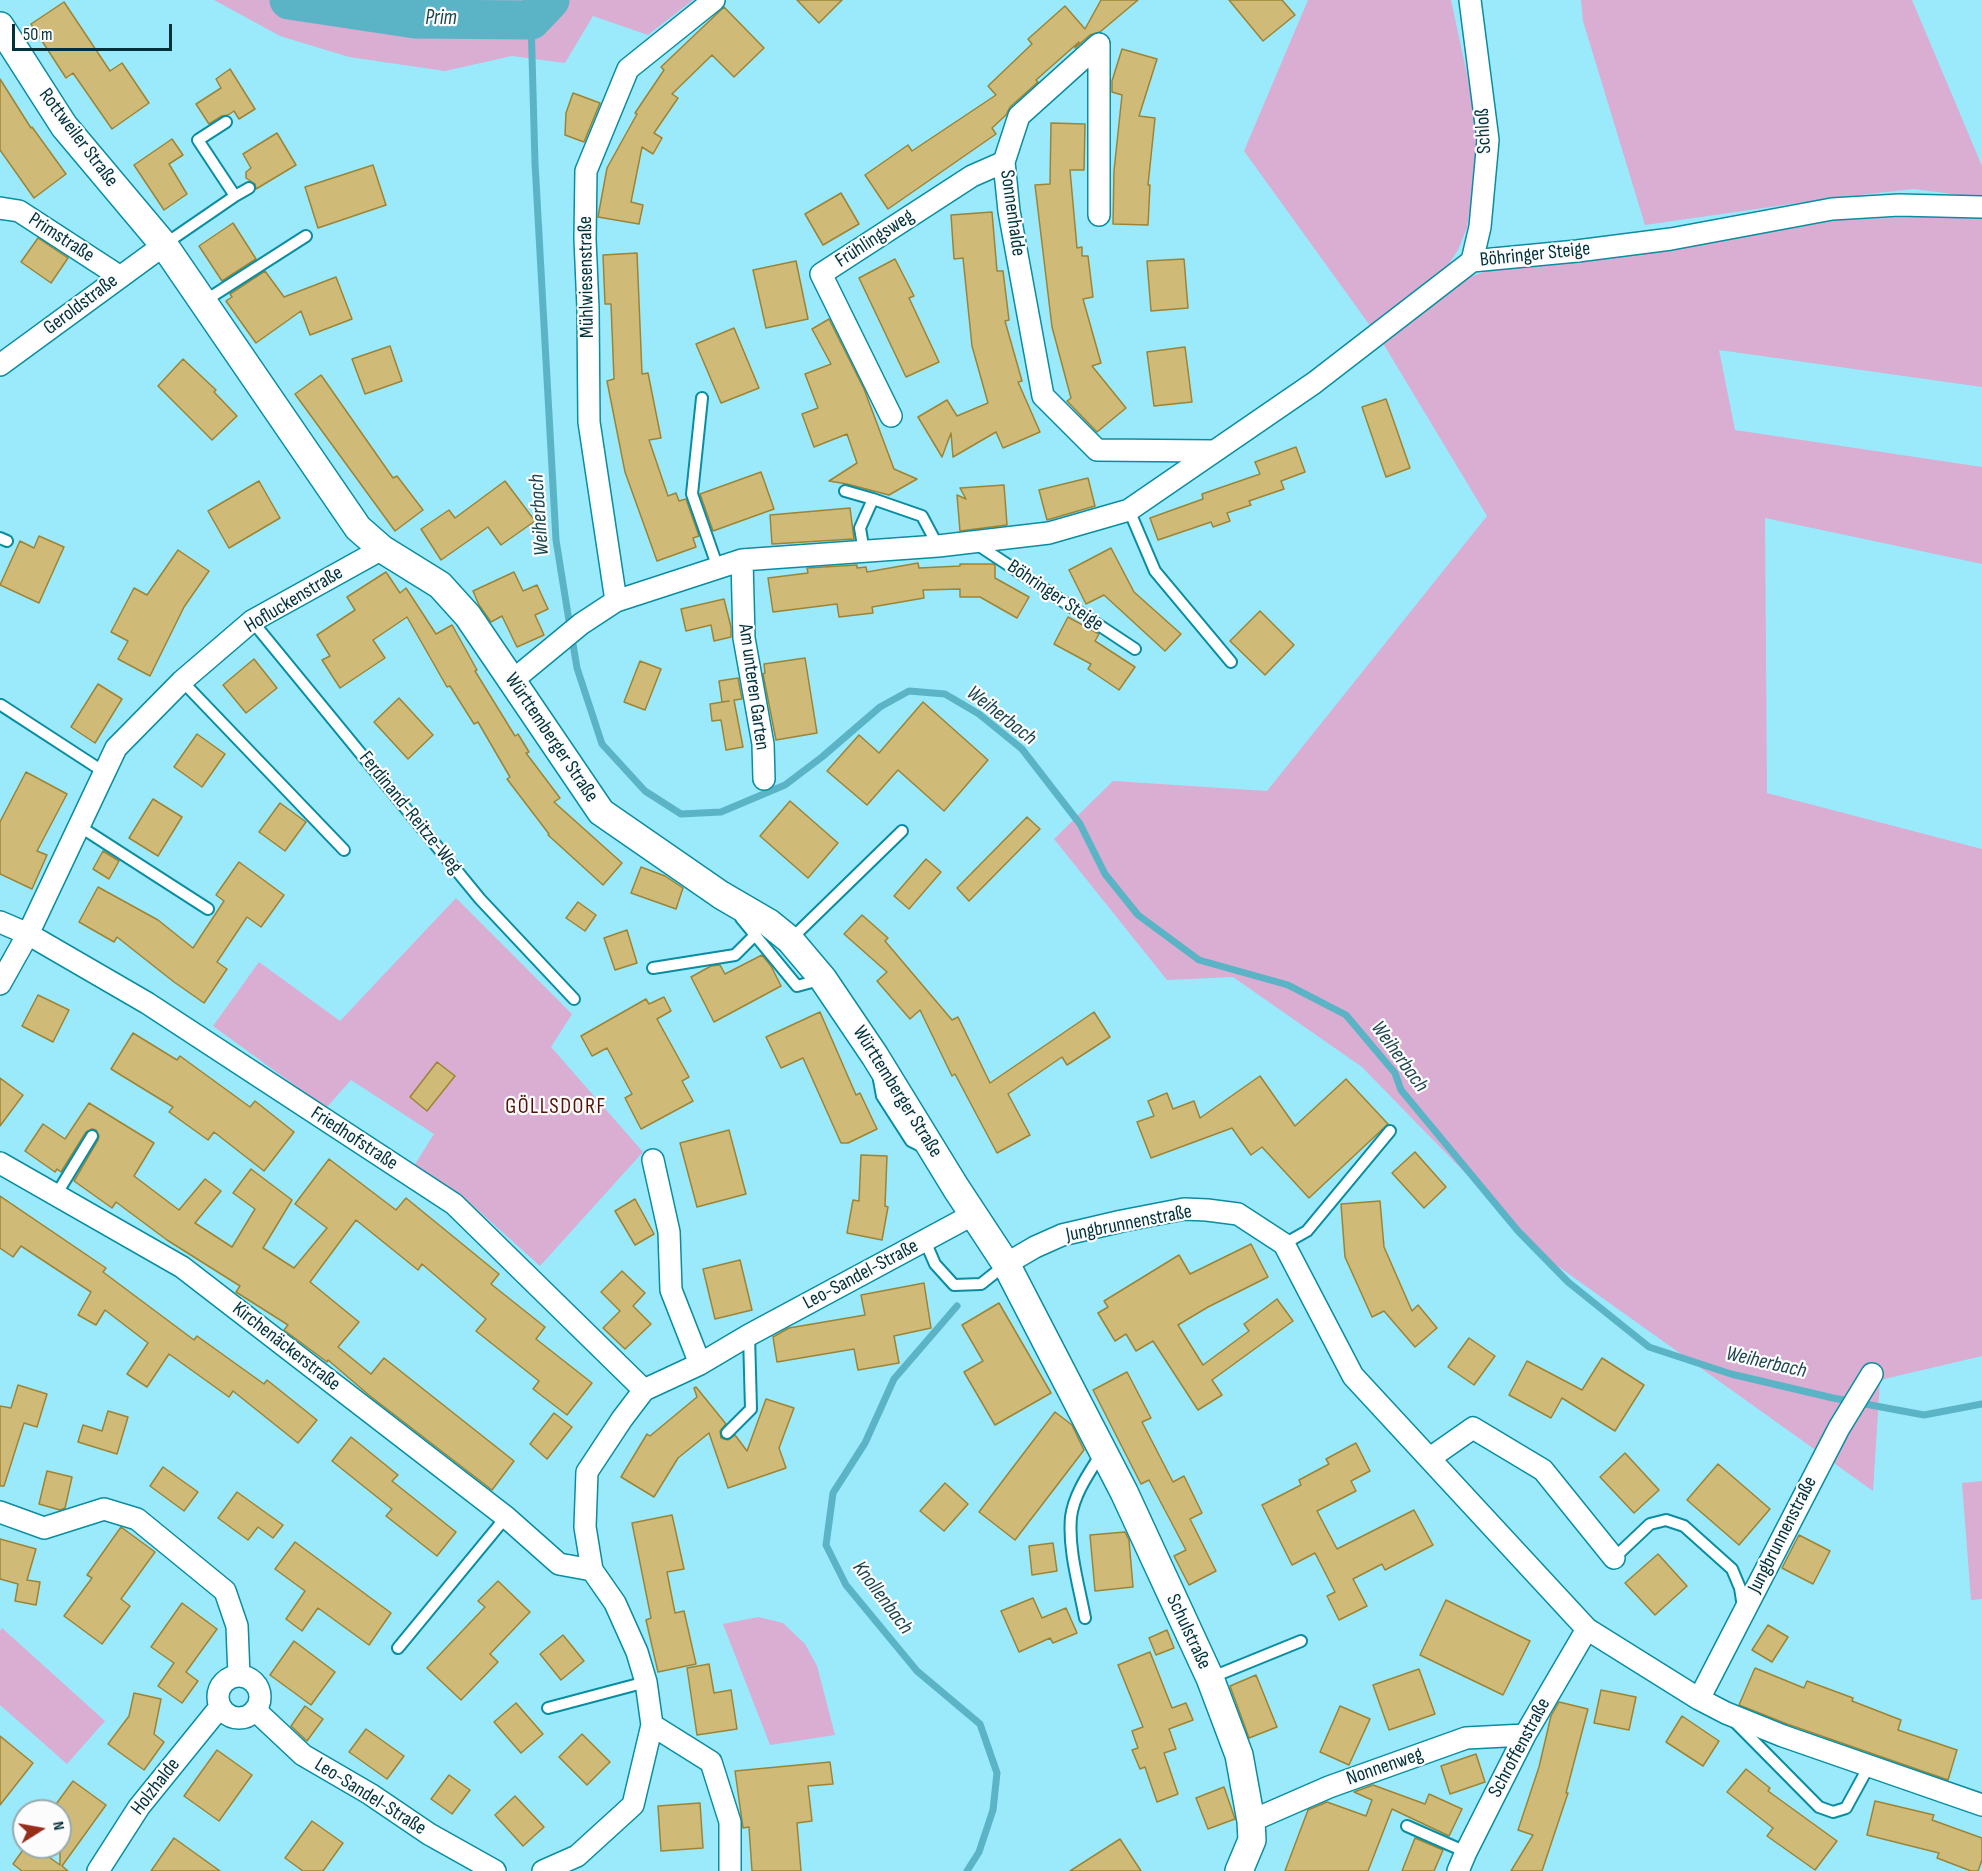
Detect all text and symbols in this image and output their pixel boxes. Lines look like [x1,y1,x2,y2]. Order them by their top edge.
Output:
water label: Prim [425,6,457,32]
scale bar [15,12,176,50]
text: 50 m [23,24,53,45]
street label: Rottweiler Straße [33,84,123,192]
street label: Schloß [1471,108,1497,154]
street label: Sonnenhalde [994,168,1030,258]
street label: Frühlingsweg [831,205,919,273]
street label: Primstraße [24,208,98,268]
street label: Mühlwiesenstraße [574,216,600,338]
street label: Böhringer Steige [1479,237,1591,273]
street label: Geroldstraße [39,269,123,341]
water label: Weiherbach [525,473,555,557]
street label: Böhringer Steige [1002,555,1108,637]
street label: Hofluckenstraße [241,561,347,639]
street label: Am unteren Garten [732,622,774,752]
street label: Württemberger Straße [499,669,603,807]
water label: Weiherbach [961,681,1041,751]
street label: Ferdinand-Reitze-Weg [353,747,467,879]
water label: Weiherbach [1365,1016,1433,1098]
street label: Württemberger Straße [847,1022,947,1162]
district label: GÖLLSDORF [505,1094,607,1120]
street label: Friedhofstraße [306,1102,402,1176]
street label: Jungbrunnenstraße [1064,1200,1194,1248]
street label: Leo-Sandel-Straße [799,1235,923,1315]
street label: Kirchenäckerstraße [227,1297,345,1397]
water label: Weiherbach [1723,1342,1809,1384]
street label: Jungbrunnenstraße [1743,1473,1823,1597]
water label: Knollenbach [846,1556,918,1640]
street label: Schulstraße [1160,1591,1216,1673]
street label: Schroffenstraße [1484,1694,1556,1802]
street label: Nonnenweg [1344,1743,1426,1791]
street label: Leo-Sandel-Straße [310,1753,430,1841]
street label: Holzhalde [126,1754,186,1820]
north arrow [12,1799,72,1859]
text: N [48,1820,68,1832]

